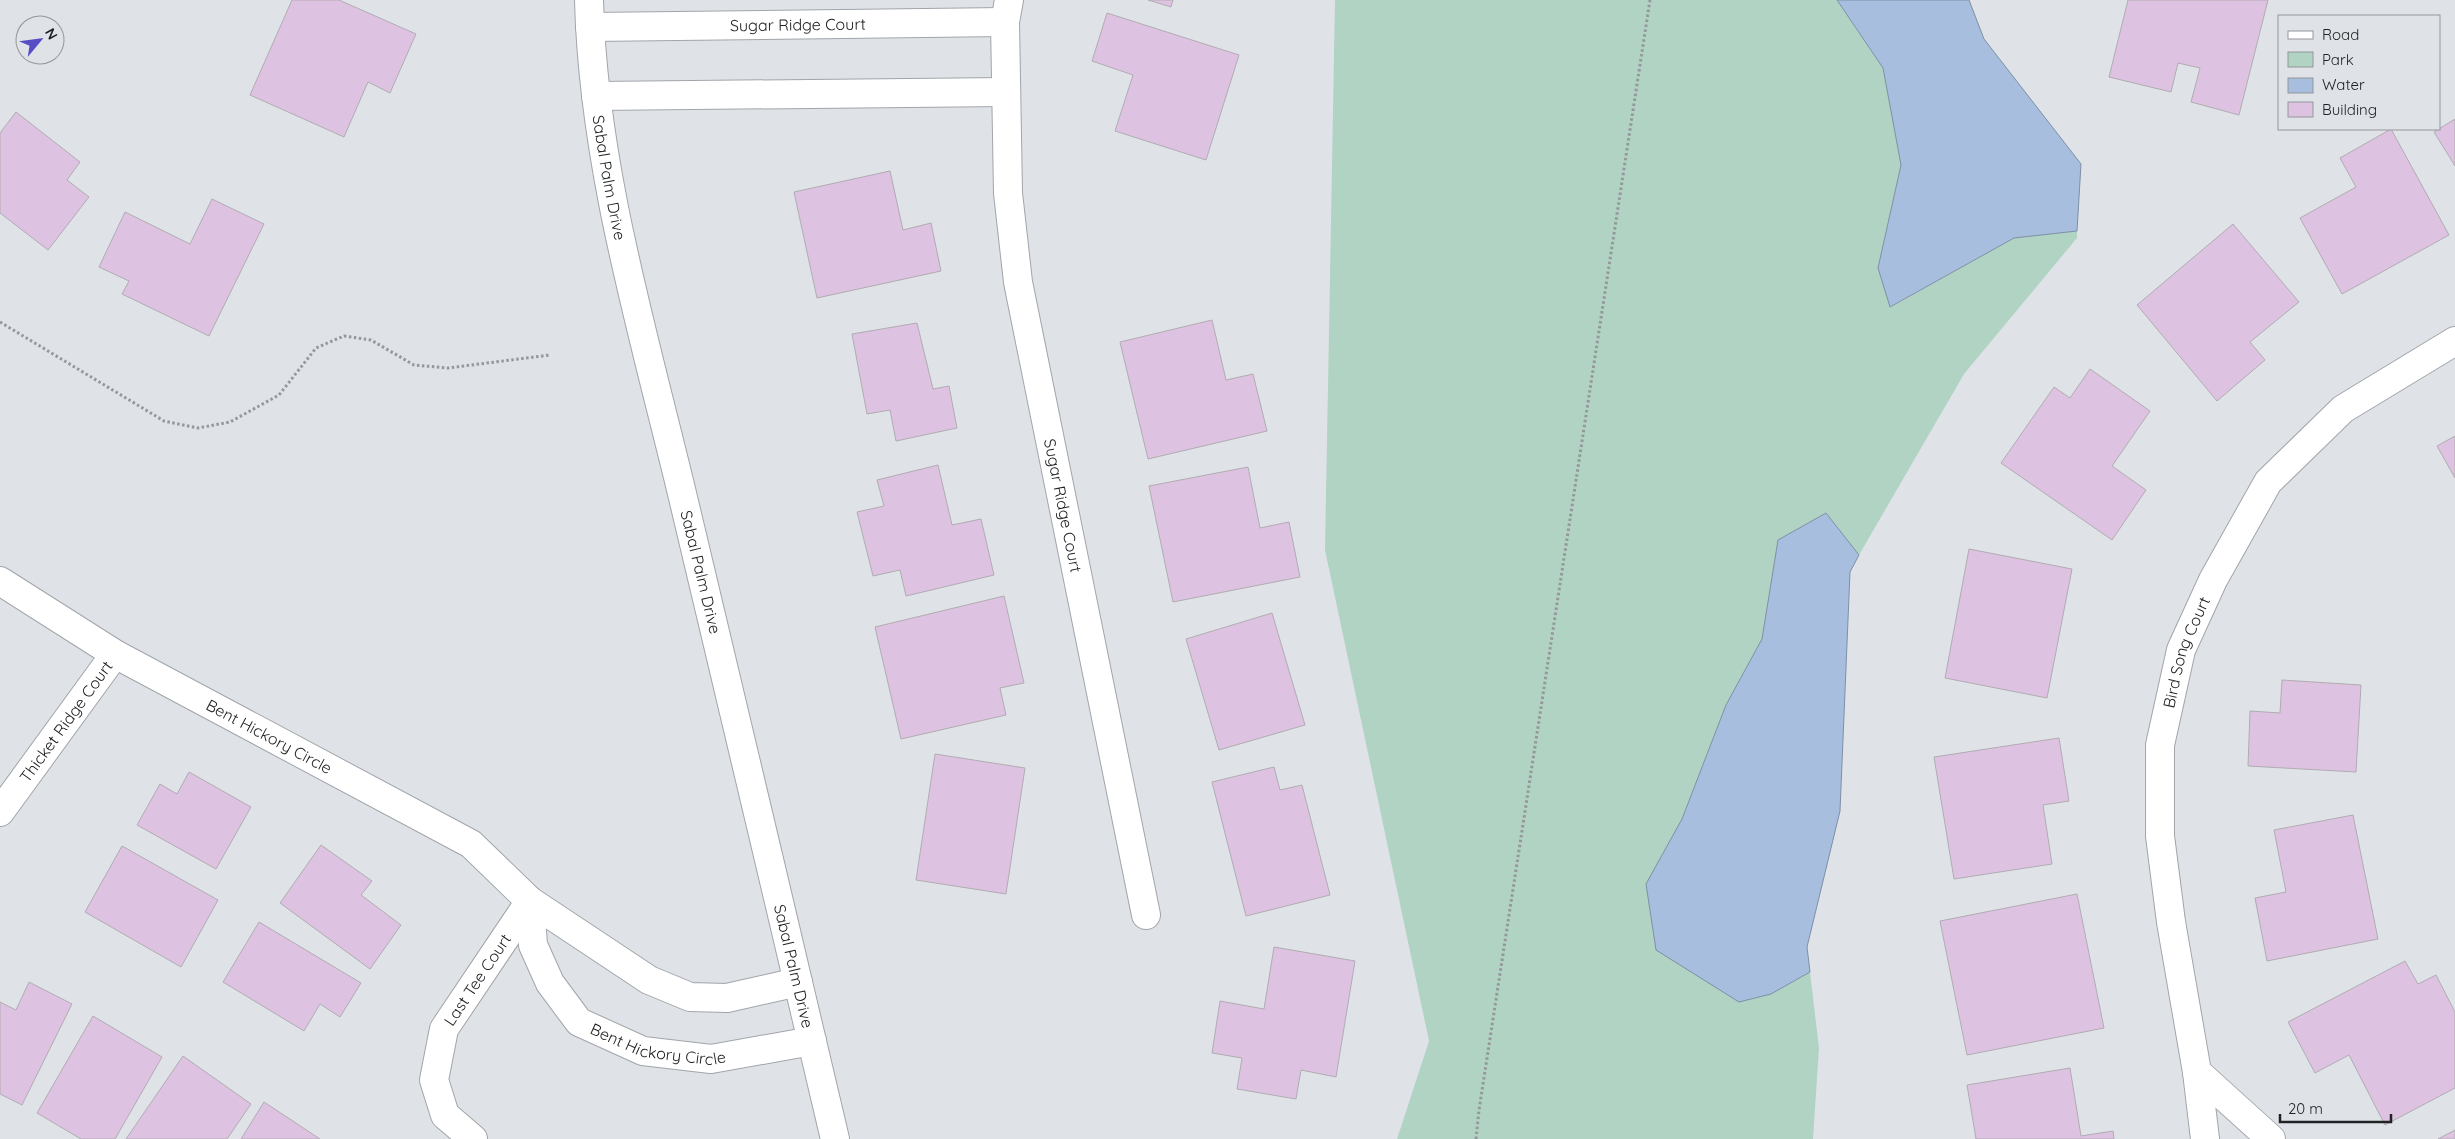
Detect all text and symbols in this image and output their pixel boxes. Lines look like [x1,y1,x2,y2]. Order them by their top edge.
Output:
street label: Sugar Ridge Court [730,14,866,35]
north arrow [15,15,65,65]
legend [2278,15,2440,130]
text: N [41,25,62,43]
text: Road [2322,25,2359,44]
text: Park [2322,50,2354,69]
text: Water [2322,75,2365,94]
text: Building [2322,100,2377,119]
street label: Sabal Palm Drive [589,114,630,242]
street label: Sugar Ridge Court [1040,437,1086,574]
street label: Sabal Palm Drive [676,508,726,636]
street label: Bird Song Court [2158,593,2214,710]
street label: Thicket Ridge Court [15,657,117,786]
street label: Bent Hickory Circle [203,695,336,778]
street label: Sabal Palm Drive [770,902,818,1030]
street label: Last Tee Court [439,930,515,1029]
street label: Bent Hickory Circle [587,1019,727,1069]
scale bar [2280,1092,2391,1124]
text: 20 m [2288,1099,2323,1118]

